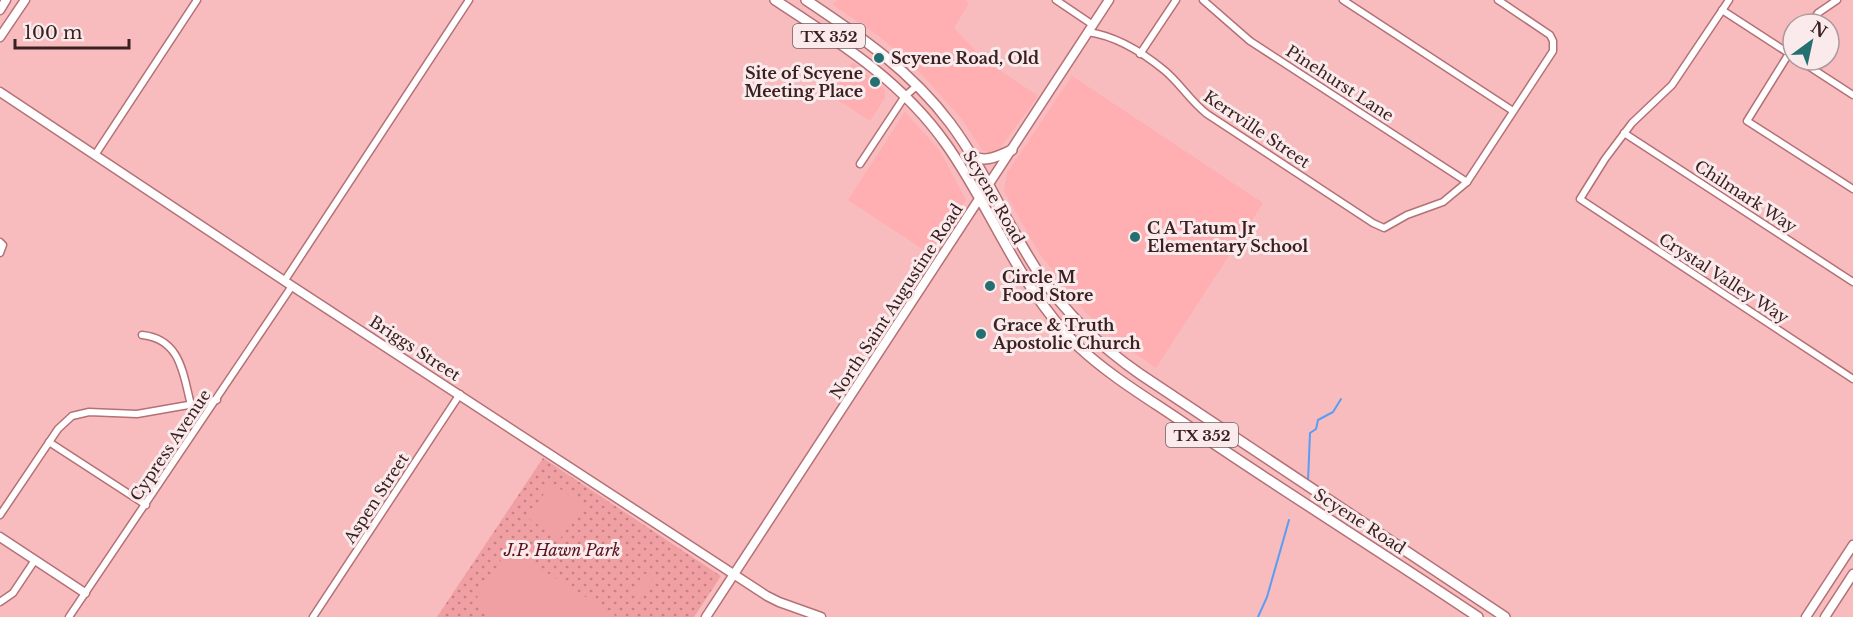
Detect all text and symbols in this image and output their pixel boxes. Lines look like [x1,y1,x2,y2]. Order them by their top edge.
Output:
scale bar [15,12,129,50]
north arrow [1781,12,1841,72]
text: N [1807,17,1831,42]
text: 100 m [24,22,82,44]
road number: TX 352 [793,24,865,48]
street label: Pinehurst Lane [1282,41,1398,125]
place label: Scyene Road, Old [891,48,1039,68]
marker: Scyene Road, Old [872,51,886,65]
place label: Site of Scyene Meeting Place [744,63,863,101]
marker: Site of Scyene Meeting Place [868,75,882,89]
street label: Kerrville Street [1200,86,1314,172]
street label: Scyene Road [959,146,1029,248]
street label: Chilmark Way [1691,156,1802,237]
street label: North Saint Augustine Road [825,200,967,402]
place label: C A Tatum Jr Elementary School [1147,218,1309,256]
street label: Crystal Valley Way [1655,229,1793,328]
marker: C A Tatum Jr Elementary School [1128,230,1142,244]
place label: Circle M Food Store [1002,267,1093,305]
marker: Circle M Food Store [983,279,997,293]
street label: Briggs Street [366,311,464,385]
place label: Grace & Truth Apostolic Church [992,315,1141,353]
marker: Grace & Truth Apostolic Church [974,327,988,341]
street label: Cypress Avenue [125,386,215,504]
road number: TX 352 [1166,423,1238,447]
street label: Aspen Street [339,449,413,548]
street label: Scyene Road [1310,484,1410,558]
park label: J.P. Hawn Park [503,540,620,560]

